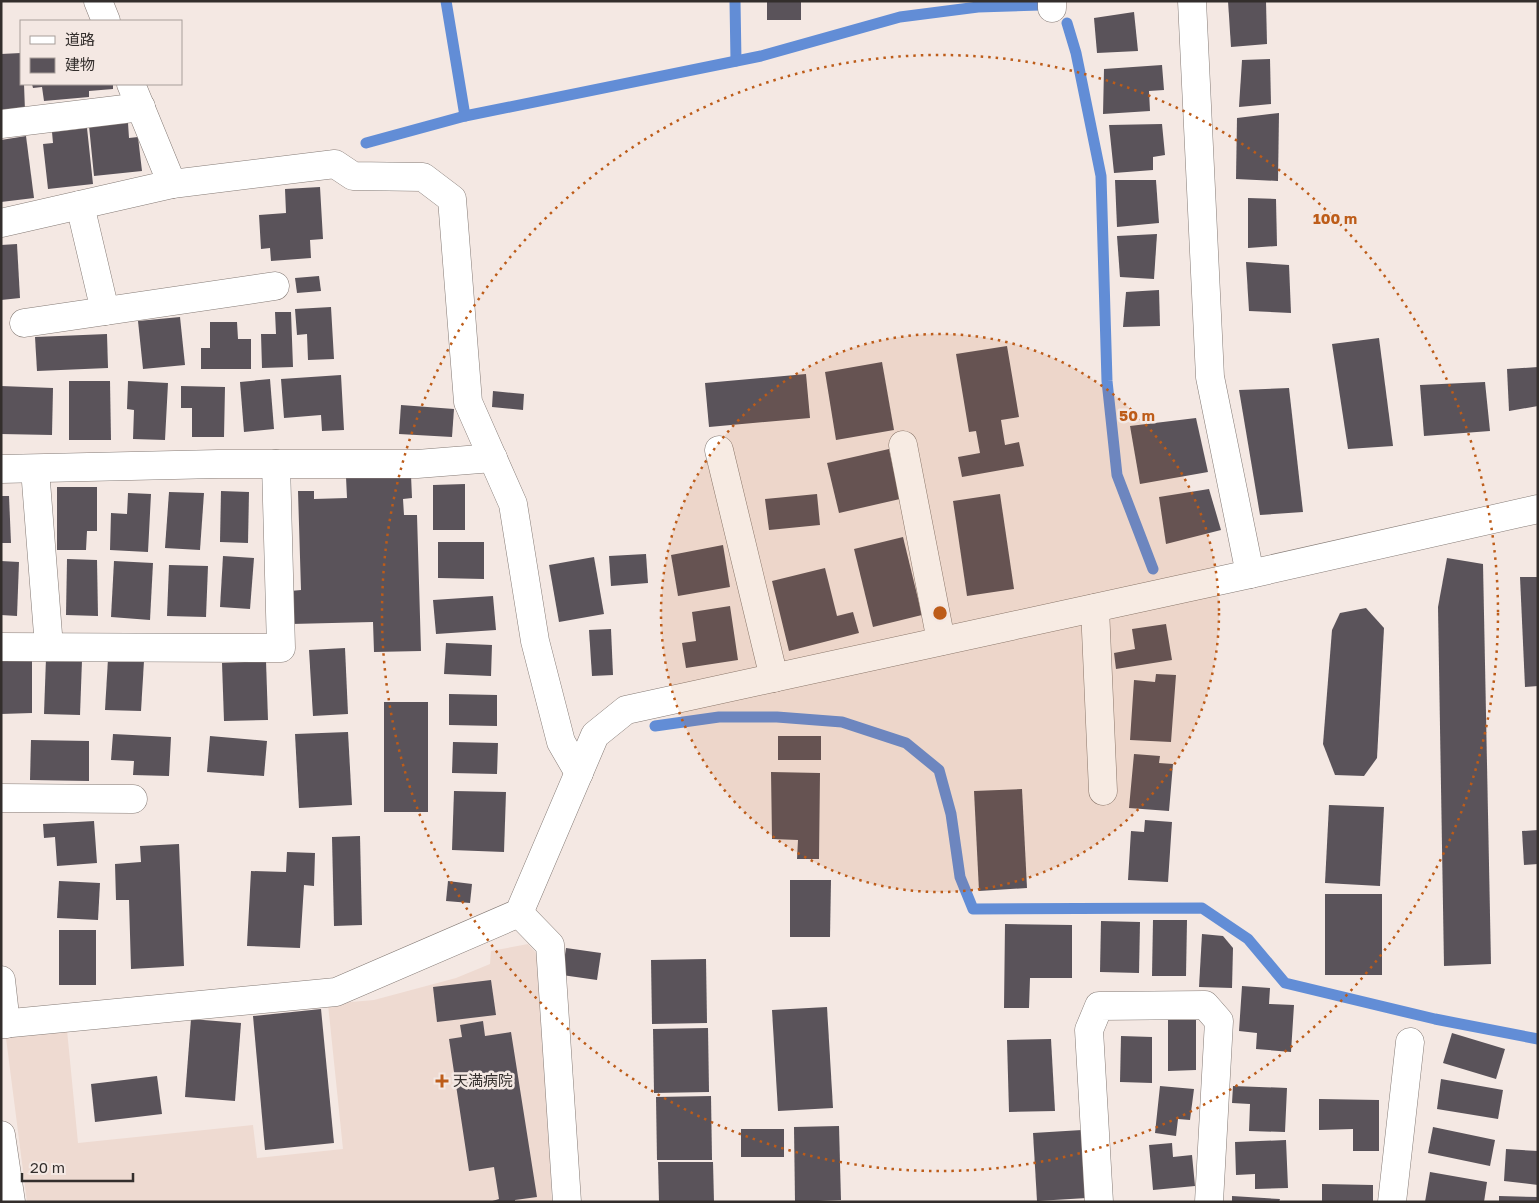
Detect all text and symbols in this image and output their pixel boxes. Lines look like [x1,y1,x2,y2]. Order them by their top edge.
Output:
legend [20,20,182,85]
text: 道路 [65,30,95,48]
text: 建物 [65,55,95,73]
text: 100 m [1313,209,1357,227]
text: 50 m [1119,406,1155,424]
centre of rings [931,604,949,622]
place label: 天満病院 [453,1071,513,1089]
marker: 天満病院 [435,1074,449,1088]
scale bar [22,1150,134,1182]
text: 20 m [30,1158,65,1176]

